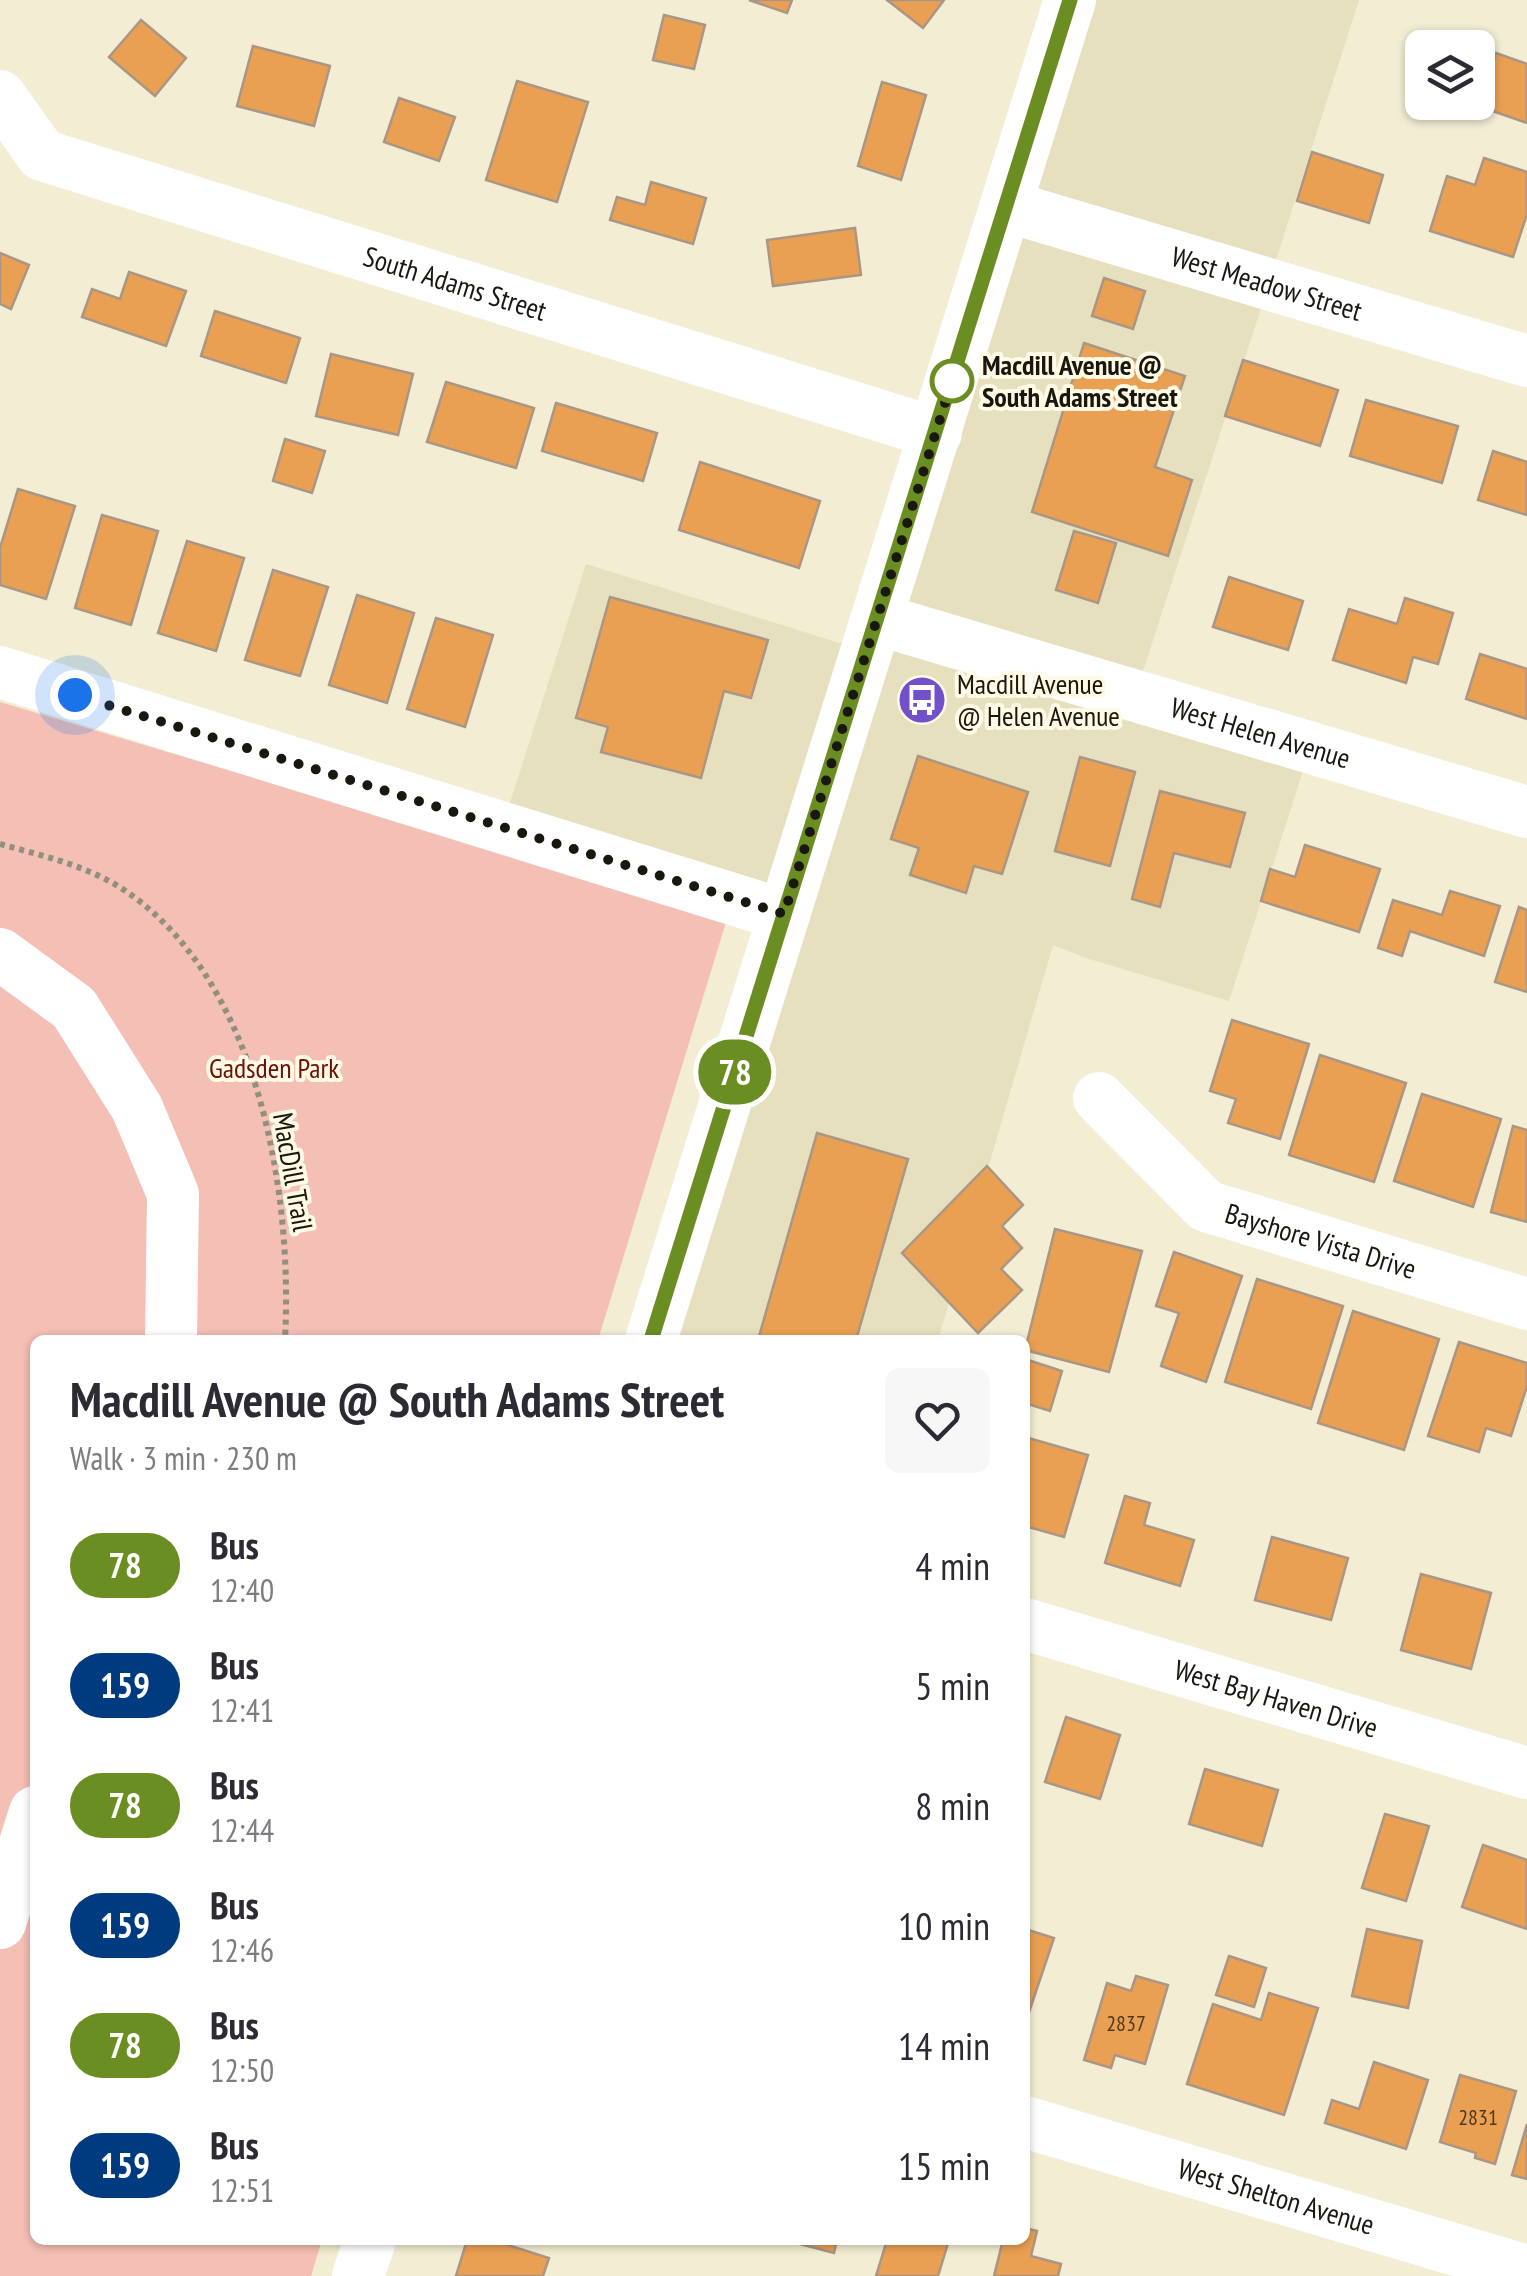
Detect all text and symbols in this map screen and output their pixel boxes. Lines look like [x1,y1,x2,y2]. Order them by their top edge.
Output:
map controls [1405,30,1495,120]
button: layers [1405,30,1495,120]
street label: South Adams Street [359,237,552,329]
street label: West Meadow Street [1167,237,1367,329]
place label: Macdill Avenue @ South Adams Street [982,346,1178,415]
marker: Macdill Avenue @ South Adams Street [931,360,973,402]
place label: Macdill Avenue @ Helen Avenue [957,665,1120,734]
your location [50,670,100,720]
bus stop icon: Macdill Avenue @ Helen Avenue [896,674,948,726]
street label: West Helen Avenue [1166,688,1355,777]
line badge: 78 [690,1040,780,1104]
park label: Gadsden Park [209,1049,339,1086]
text: 78 [718,1049,752,1095]
street label: MacDill Trail [265,1110,322,1235]
street label: Bayshore Vista Drive [1221,1194,1421,1287]
text: Macdill Avenue @ South Adams Street [70,1368,724,1430]
button: heart [885,1368,990,1473]
text: Walk · 3 min · 230 m [70,1437,297,1479]
text: Bus [210,1520,259,1569]
text: 4 min [915,1541,990,1590]
text: 78 [108,1542,142,1588]
text: 12:40 [210,1569,274,1611]
text: Bus [210,1640,259,1689]
street label: West Bay Haven Drive [1170,1650,1382,1746]
text: 5 min [915,1661,990,1710]
text: 159 [100,1662,150,1708]
text: 12:41 [210,1689,274,1731]
text: Bus [210,1760,259,1809]
text: 8 min [915,1781,990,1830]
text: 78 [108,1782,142,1828]
text: 12:44 [210,1809,274,1851]
text: Bus [210,1880,259,1929]
text: 10 min [898,1901,990,1950]
text: 159 [100,1902,150,1948]
text: 12:46 [210,1929,274,1971]
text: Bus [210,2000,259,2049]
house number: 2837 [1106,2009,1146,2037]
text: 14 min [898,2021,990,2070]
text: 78 [108,2022,142,2068]
text: 12:50 [210,2049,274,2091]
house number: 2831 [1458,2103,1498,2131]
text: Bus [210,2120,259,2169]
text: 15 min [898,2141,990,2190]
text: 159 [100,2142,150,2188]
street label: West Shelton Avenue [1174,2149,1379,2243]
text: 12:51 [210,2169,274,2211]

